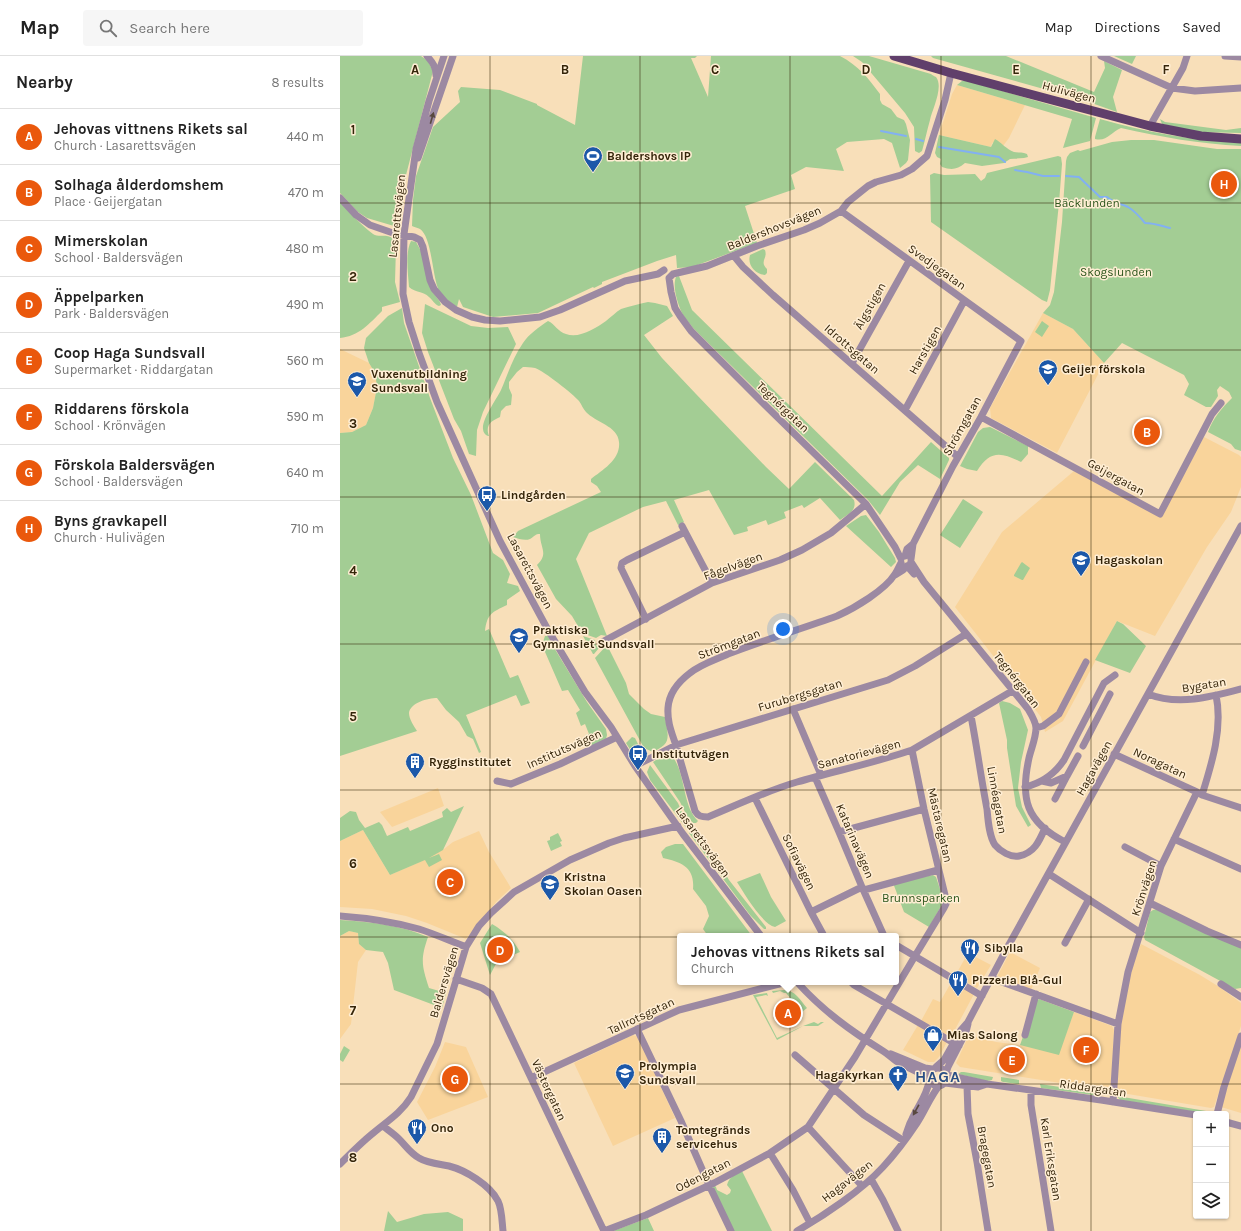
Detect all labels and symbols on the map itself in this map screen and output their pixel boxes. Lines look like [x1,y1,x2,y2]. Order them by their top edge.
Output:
text: A [411,62,419,77]
text: B [561,62,569,77]
text: C [711,62,719,77]
text: D [862,62,871,77]
text: E [1012,62,1020,77]
text: F [1162,62,1170,77]
street label: Hulivägen [1041,78,1097,106]
one-way arrow [429,111,435,123]
text: 1 [351,122,355,137]
sports icon: Baldershovs IP [582,145,604,173]
place label: Baldershovs IP [607,149,691,163]
pin: H [1211,169,1237,199]
street label: Lasarettsvägen [386,174,408,258]
park label: Bäcklunden [1054,196,1120,210]
street label: Baldershovsvägen [725,203,823,253]
street label: Svedjegatan [905,241,969,293]
park label: Skogslunden [1080,265,1152,279]
text: 2 [349,269,357,284]
street label: Älgstigen [851,280,889,332]
street label: Idrottsgatan [822,321,882,377]
street label: Harstigen [906,323,944,377]
school or university icon: Geijer förskola [1037,358,1059,386]
place label: Geijer förskola [1062,362,1145,376]
place label: Vuxenutbildning Sundsvall [371,367,467,395]
school or university icon: Vuxenutbildning Sundsvall [346,370,368,398]
street label: Tegnérgatan [754,379,812,435]
street label: Strömgatan [940,394,984,458]
text: 3 [349,416,357,431]
pin: B [1134,417,1160,447]
street label: Geijergatan [1085,456,1147,498]
bus stop icon: Lindgården [476,484,498,512]
place label: Lindgården [501,488,566,502]
street label: Lasarettsvägen [504,531,556,611]
street label: Fågelvägen [702,549,764,583]
school or university icon: Hagaskolan [1070,549,1092,577]
place label: Hagaskolan [1095,553,1163,567]
text: 4 [349,563,357,578]
your location [773,619,793,639]
place label: Praktiska Gymnasiet Sundsvall [533,623,654,651]
school or university icon: Praktiska Gymnasiet Sundsvall [508,626,530,654]
street label: Strömgatan [696,626,762,662]
street label: Tegnérgatan [991,649,1043,711]
street label: Bygatan [1181,675,1227,695]
street label: Furubergsgatan [756,676,844,714]
text: 5 [349,709,357,724]
street label: Institutsvägen [524,726,604,772]
street label: Sanatorievägen [816,736,902,772]
street label: Hagavägen [1073,738,1115,798]
bus stop icon: Institutvägen [627,743,649,771]
street label: Noragatan [1131,745,1189,781]
place label: Institutvägen [652,747,729,761]
building icon: Rygginstitutet [404,751,426,779]
place label: Rygginstitutet [429,755,511,769]
street label: Linnéagatan [984,765,1010,835]
street label: Mästaregatan [925,786,955,864]
street label: Katarinavägen [833,802,877,880]
street label: Lasarettsvägen [673,804,733,880]
street label: Sofiavägen [779,832,819,892]
text: 6 [349,856,357,871]
street label: Krönvägen [1128,858,1160,918]
pin: C [437,867,463,897]
place label: Kristna Skolan Oasen [564,870,642,898]
school or university icon: Kristna Skolan Oasen [539,873,561,901]
park label: Brunnsparken [882,891,960,905]
pin: D [487,935,513,965]
restaurant icon: Sibylla [959,937,981,965]
place label: Sibylla [984,941,1023,955]
street label: Baldersvägen [426,944,462,1020]
restaurant icon: Pizzeria Blå-Gul [947,969,969,997]
place label: Pizzeria Blå-Gul [972,973,1062,987]
street label: Tallrotsgatan [606,994,676,1038]
pin: A [775,998,801,1028]
text: 7 [350,1003,357,1018]
shop icon: Mias Salong [922,1024,944,1052]
place label: Mias Salong [947,1028,1017,1042]
pin: F [1073,1035,1099,1065]
pin: E [999,1045,1025,1075]
street label: Västergatan [529,1057,569,1123]
place label: Prolympia Sundsvall [639,1059,697,1087]
school or university icon: Prolympia Sundsvall [614,1062,636,1090]
pin: G [442,1064,468,1094]
church icon: Hagakyrkan [887,1064,909,1092]
district label: HAGA [915,1067,961,1086]
place label: Hagakyrkan [815,1068,884,1082]
street label: Riddargatan [1059,1076,1127,1100]
one-way arrow [913,1104,920,1116]
street label: Karl Eriksgatan [1038,1116,1064,1202]
restaurant icon: Ono [406,1117,428,1145]
place label: Ono [431,1121,454,1135]
place label: Tomtegränds servicehus [676,1123,750,1151]
street label: Bragegatan [975,1125,999,1189]
building icon: Tomtegränds servicehus [651,1126,673,1154]
text: 8 [349,1150,357,1165]
street label: Odengatan [673,1155,733,1195]
street label: Hagavägen [819,1157,875,1205]

